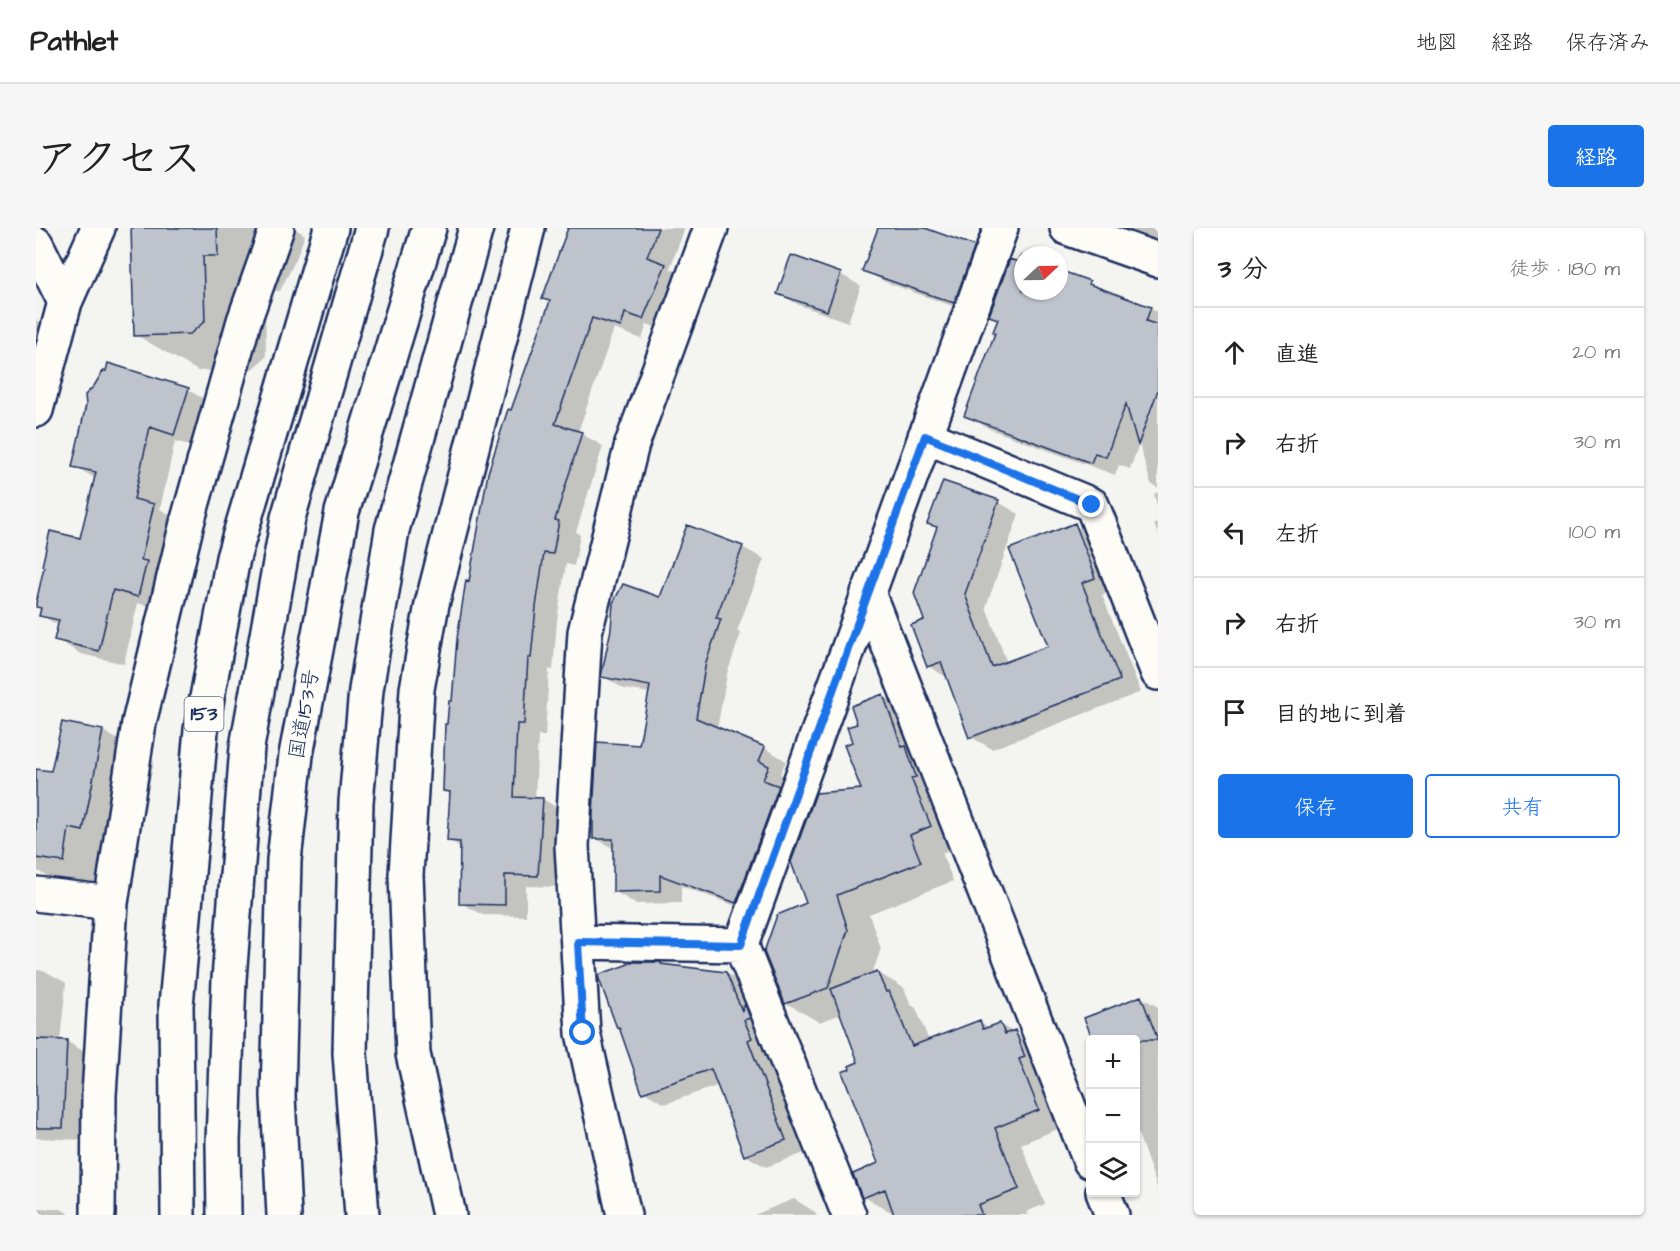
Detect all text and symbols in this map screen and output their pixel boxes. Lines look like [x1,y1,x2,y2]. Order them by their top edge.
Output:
text: Pathlet [30,22,118,61]
text: 地図 [1416,28,1458,57]
text: 経路 [1491,28,1533,57]
text: 保存済み [1566,28,1650,57]
button: 経路 [1548,125,1644,187]
text: アクセス [36,131,201,189]
north arrow [1014,246,1068,300]
text: 3 分 [1218,251,1268,287]
text: 徒歩 · 180 m [1509,255,1620,283]
icon: ahead [1218,336,1251,369]
text: 20 m [1572,338,1620,366]
text: 直進 [1275,339,1319,370]
icon: right [1218,426,1251,459]
text: 30 m [1574,428,1620,456]
text: 右折 [1275,429,1319,460]
route end [1078,491,1104,517]
icon: left [1218,516,1251,549]
text: 100 m [1569,518,1620,546]
text: 左折 [1275,519,1319,550]
icon: right [1218,606,1251,639]
text: 30 m [1574,608,1620,636]
text: 右折 [1275,609,1319,640]
street label: 国道153号 [282,667,326,761]
icon: arrive [1218,696,1251,729]
road number: 153 [184,697,224,731]
text: 目的地に到着 [1275,699,1407,730]
button: 保存 [1218,774,1413,838]
button: 共有 [1425,774,1620,838]
route start [569,1019,595,1045]
map controls [1086,1035,1140,1197]
button: + [1086,1035,1140,1089]
button: − [1086,1089,1140,1143]
button: layers [1086,1143,1140,1197]

